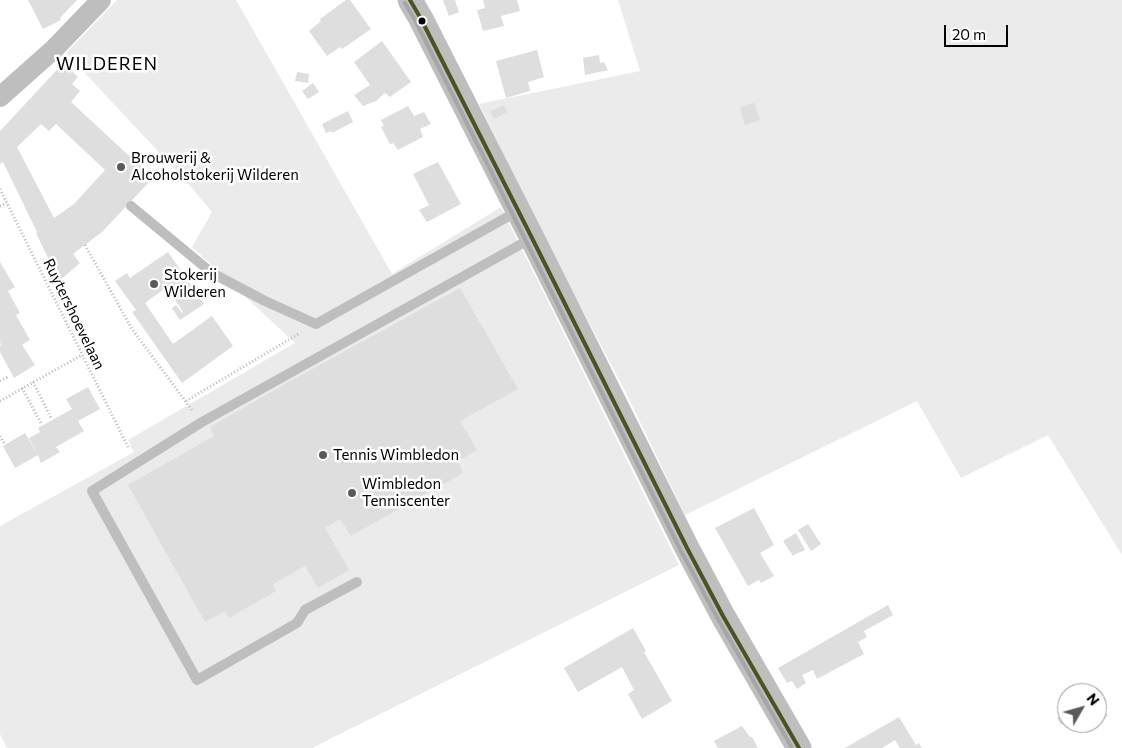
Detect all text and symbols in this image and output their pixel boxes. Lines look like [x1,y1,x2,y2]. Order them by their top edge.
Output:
scale bar [947,15,1011,47]
unlabelled marker [417,16,427,26]
text: 20 m [952,25,986,43]
district label: WILDEREN [55,53,159,75]
place label: Brouwerij & Alcoholstokerij Wilderen [131,149,299,184]
marker: Brouwerij & Alcoholstokerij Wilderen [115,161,127,173]
street label: Ruytershoevelaan [39,256,109,372]
place label: Stokerij Wilderen [164,266,226,301]
marker: Stokerij Wilderen [148,278,160,290]
place label: Tennis Wimbledon [333,446,459,464]
marker: Tennis Wimbledon [317,449,329,461]
place label: Wimbledon Tenniscenter [362,475,450,510]
marker: Wimbledon Tenniscenter [346,487,358,499]
north arrow [1057,683,1107,733]
text: N [1083,690,1103,708]

